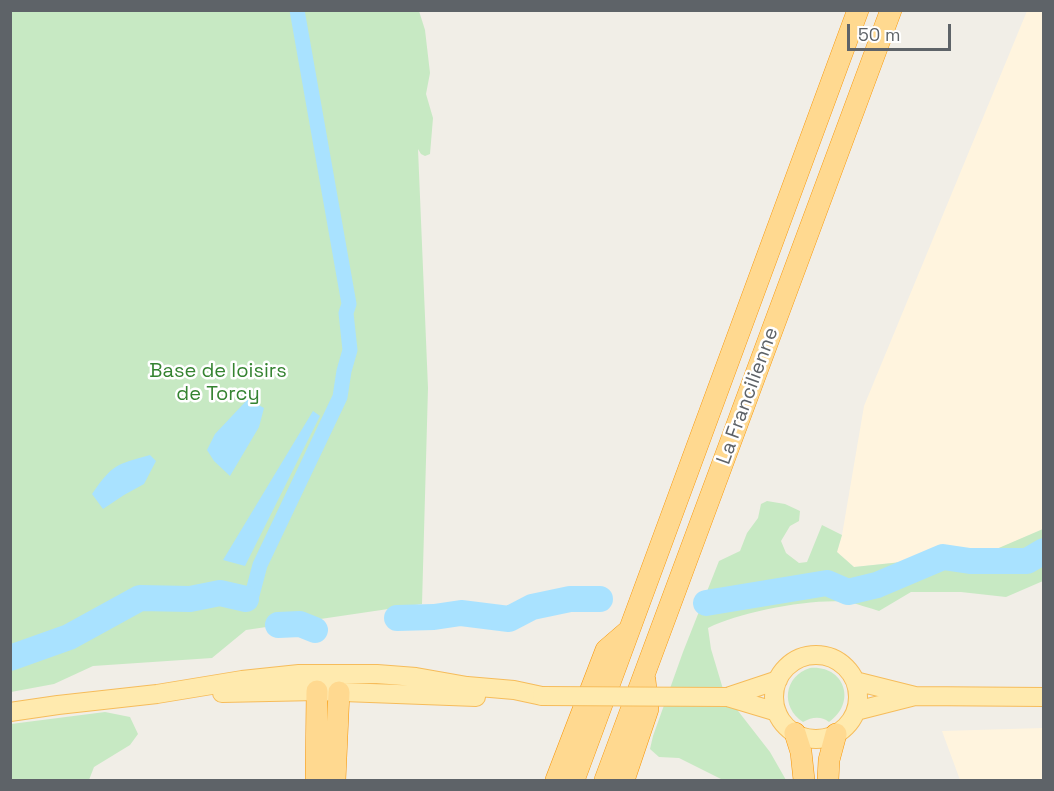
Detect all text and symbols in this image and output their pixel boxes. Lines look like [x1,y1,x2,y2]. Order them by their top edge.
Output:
scale bar [850,12,954,50]
text: 50 m [858,23,900,46]
street label: La Francilienne [712,324,784,468]
park label: Base de loisirs de Torcy [149,360,287,407]

